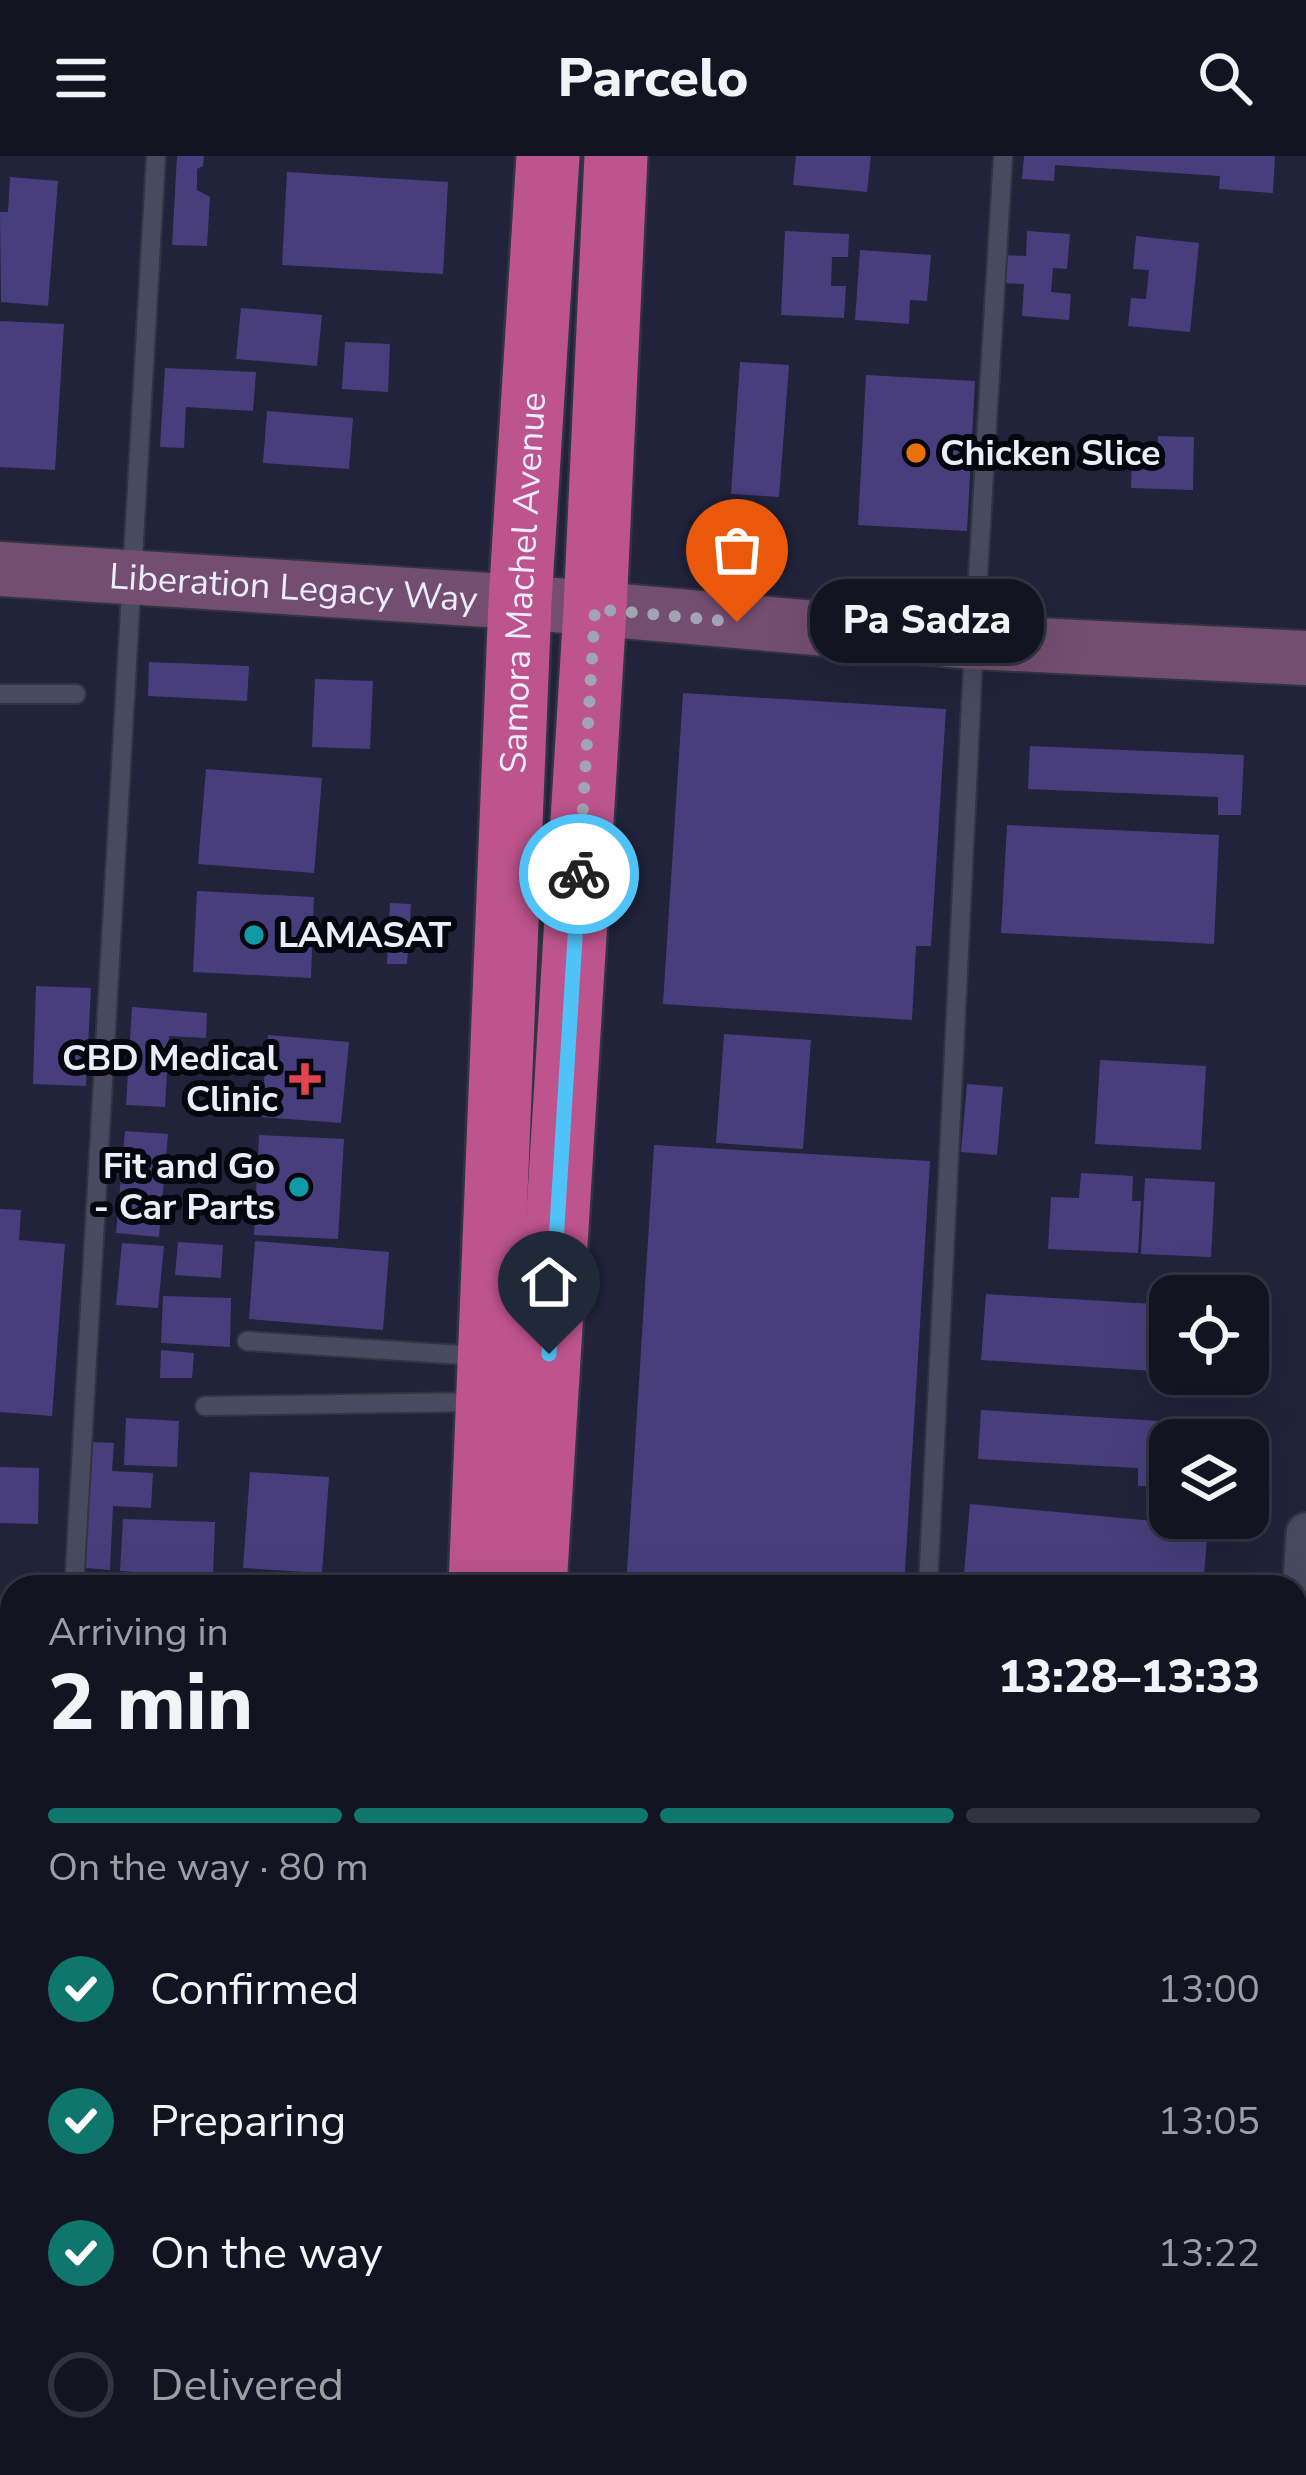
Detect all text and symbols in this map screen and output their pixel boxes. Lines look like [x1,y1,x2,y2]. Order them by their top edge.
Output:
text: Parcelo [558,41,748,115]
icon: menu [48,45,114,111]
icon: search [1192,45,1258,111]
street label: Samora Machel Avenue [489,391,558,775]
place label: Chicken Slice [940,429,1160,478]
marker: Chicken Slice [903,440,929,466]
pin [686,499,788,622]
icon: bag [704,517,770,583]
street label: Liberation Legacy Way [108,551,480,624]
callout: Pa Sadza [809,580,1043,664]
text: Pa Sadza [843,594,1011,647]
courier [519,814,639,934]
icon: bike [546,841,612,907]
place label: LAMASAT [278,911,452,960]
marker: LAMASAT [241,922,267,948]
place label: CBD Medical Clinic [62,1034,279,1124]
marker: CBD Medical Clinic [289,1063,321,1095]
place label: Fit and Go - Car Parts [93,1142,275,1232]
marker: Fit and Go - Car Parts [286,1174,312,1200]
pin [498,1231,600,1354]
icon: home [516,1249,582,1315]
map controls [1149,1275,1269,1539]
button: locate [1149,1275,1269,1395]
button: layers [1149,1419,1269,1539]
text: Arriving in [48,1606,229,1659]
text: 13:28–13:33 [998,1647,1260,1708]
text: 2 min [48,1650,253,1757]
text: On the way · 80 m [48,1841,369,1894]
icon: check [48,1956,114,2022]
text: Confirmed [150,1959,359,2020]
text: 13:00 [1158,1963,1260,2016]
icon: check [48,2088,114,2154]
text: Preparing [150,2091,346,2152]
text: 13:05 [1158,2095,1260,2148]
icon: check [48,2220,114,2286]
text: On the way [150,2223,383,2284]
text: 13:22 [1158,2227,1260,2280]
text: Delivered [150,2355,344,2416]

